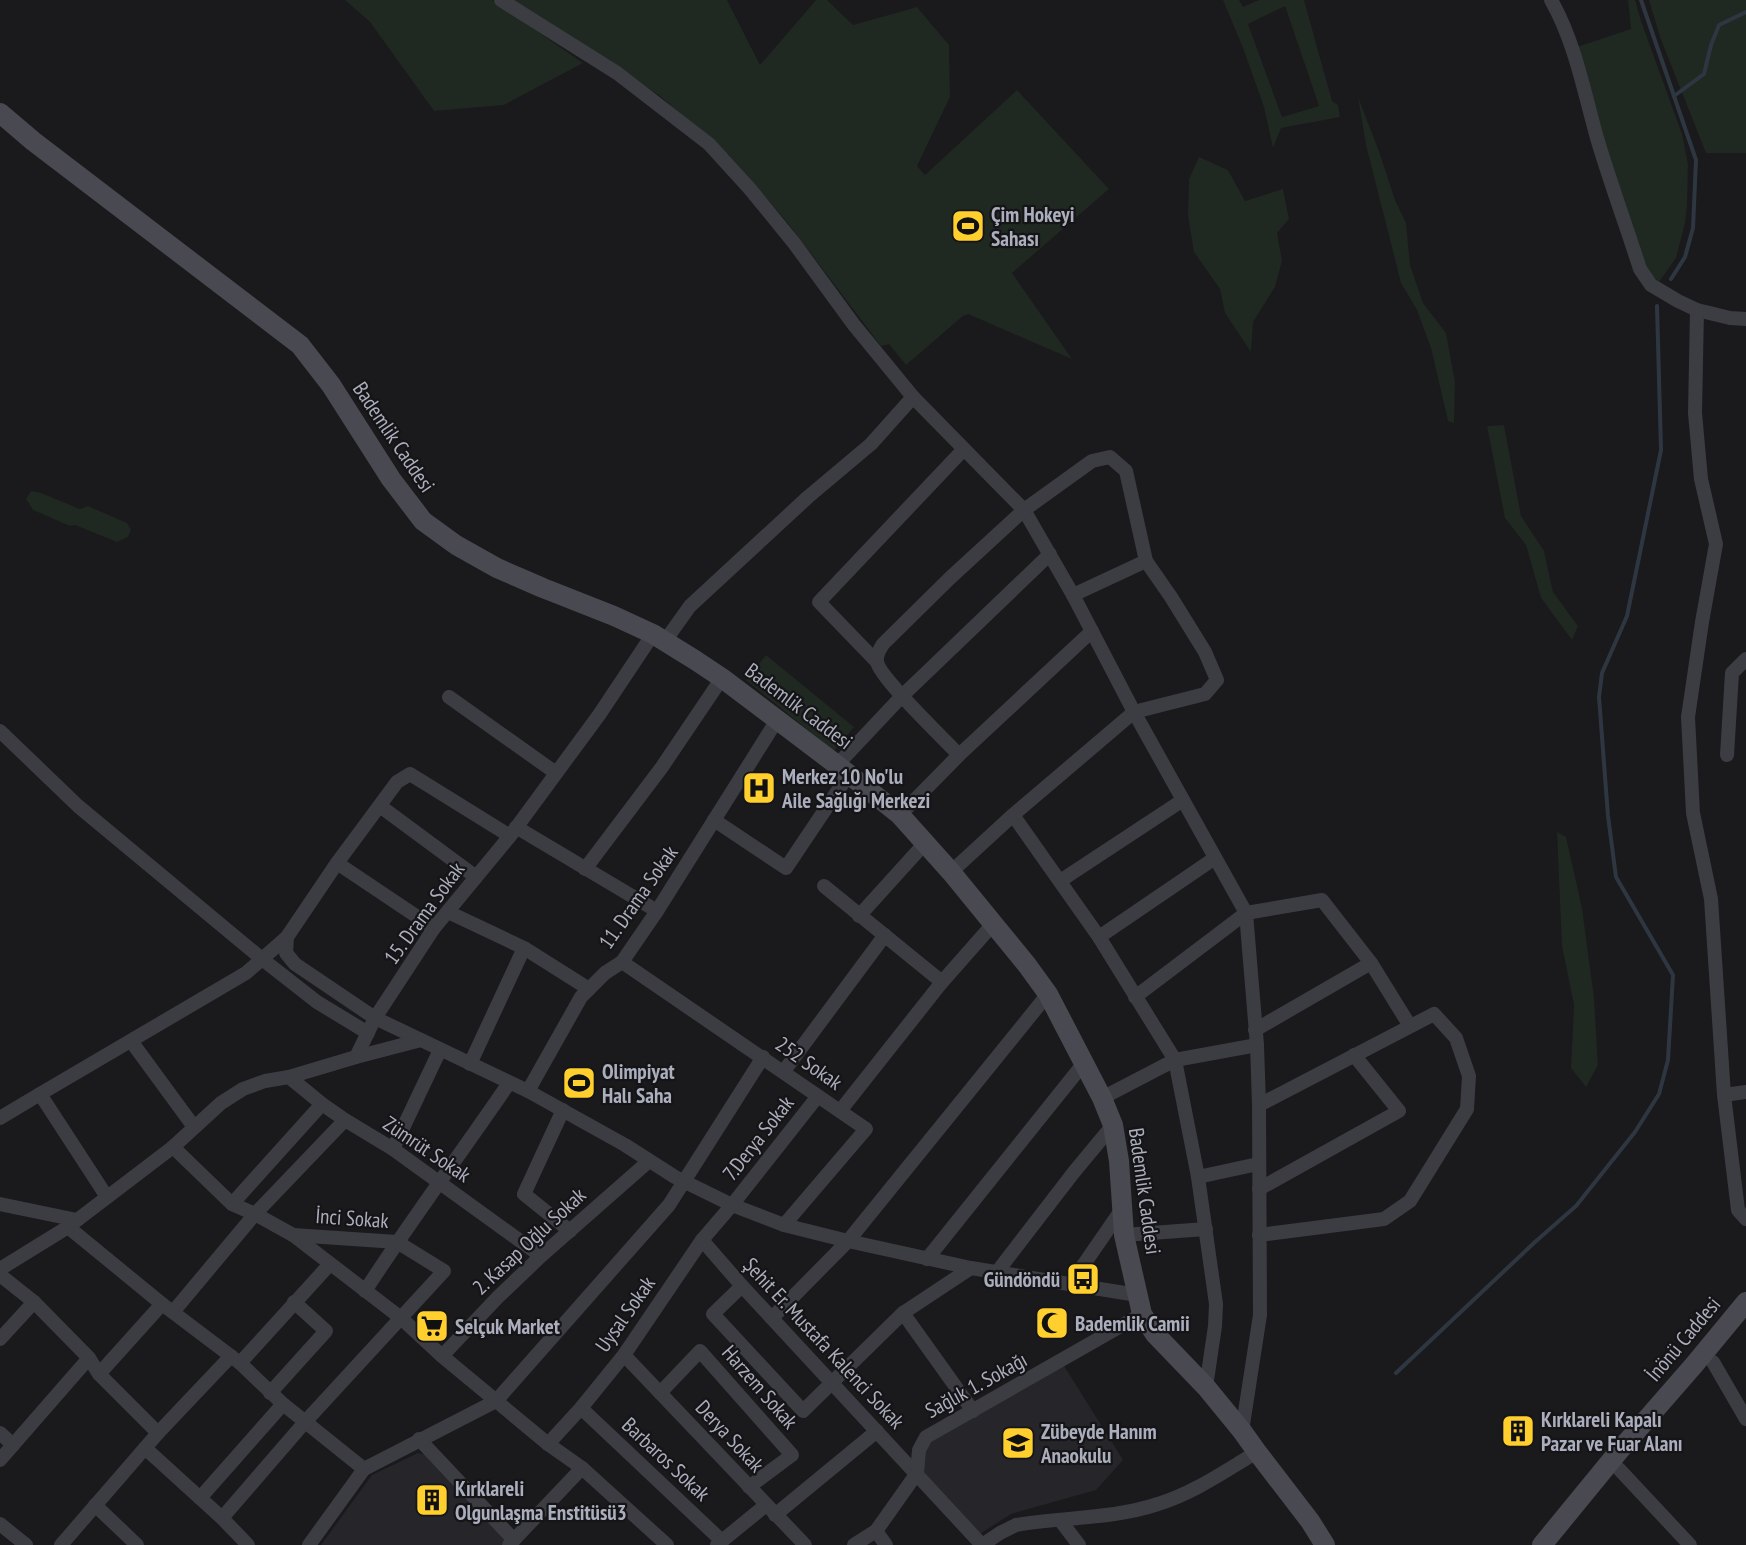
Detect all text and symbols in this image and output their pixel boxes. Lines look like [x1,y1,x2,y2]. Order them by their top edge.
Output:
place label: Çim Hokeyi Sahası [991,201,1074,252]
sports icon: Çim Hokeyi Sahası [950,208,986,244]
street label: Bademlik Caddesi [347,377,441,497]
street label: Bademlik Caddesi [740,657,858,755]
place label: Merkez 10 No'lu Aile Sağlığı Merkezi [781,763,930,814]
hospital icon: Merkez 10 No'lu Aile Sağlığı Merkezi [741,770,777,806]
street label: 11. Drama Sokak [592,840,684,954]
street label: 15. Drama Sokak [378,856,470,970]
street label: 252 Sokak [770,1030,848,1096]
place label: Olimpiyat Halı Saha [602,1058,675,1109]
sports icon: Olimpiyat Halı Saha [561,1065,597,1101]
street label: 7.Derya Sokak [716,1090,800,1186]
street label: Zümrüt Sokak [378,1110,476,1188]
street label: Bademlik Caddesi [1123,1126,1167,1256]
street label: 2. Kasap Oğlu Sokak [467,1182,591,1300]
street label: İnci Sokak [314,1202,390,1234]
street label: Şehit Er. Mustafa Kalenci Sokak [738,1252,910,1434]
bus stop icon: Gündöndü [1065,1261,1101,1297]
place label: Gündöndü [984,1266,1060,1293]
street label: Uysal Sokak [589,1271,661,1357]
street label: İnönü Caddesi [1640,1291,1726,1387]
mosque icon: Bademlik Camii [1034,1305,1070,1341]
supermarket icon: Selçuk Market [414,1308,450,1344]
place label: Bademlik Camii [1075,1310,1190,1337]
place label: Selçuk Market [455,1313,560,1340]
street label: Harzem Sokak [716,1340,804,1434]
street label: Sağlık 1. Sokağı [920,1346,1032,1424]
street label: Derya Sokak [690,1394,770,1478]
place label: Kırklareli Kapalı Pazar ve Fuar Alanı [1541,1406,1683,1457]
street label: Barbaros Sokak [616,1411,716,1507]
building icon: Kırklareli Kapalı Pazar ve Fuar Alanı [1500,1413,1536,1449]
place label: Zübeyde Hanım Anaokulu [1040,1418,1157,1469]
school or university icon: Zübeyde Hanım Anaokulu [1000,1425,1036,1461]
place label: Kırklareli Olgunlaşma Enstitüsü3 [455,1475,627,1526]
building icon: Kırklareli Olgunlaşma Enstitüsü3 [414,1482,450,1518]

